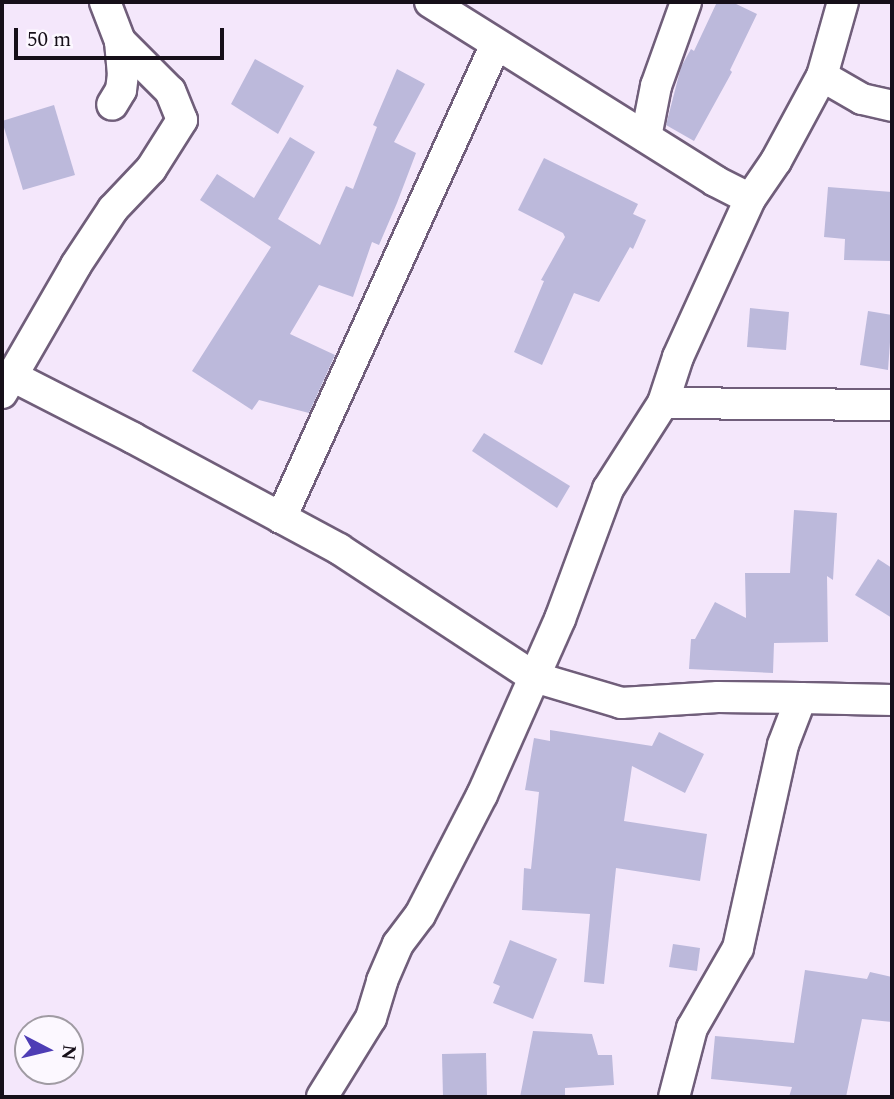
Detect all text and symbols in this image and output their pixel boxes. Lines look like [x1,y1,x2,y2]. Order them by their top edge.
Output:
scale bar [18,14,228,58]
text: 50 m [27,24,71,56]
north arrow [14,1015,84,1085]
text: N [53,1043,84,1062]

